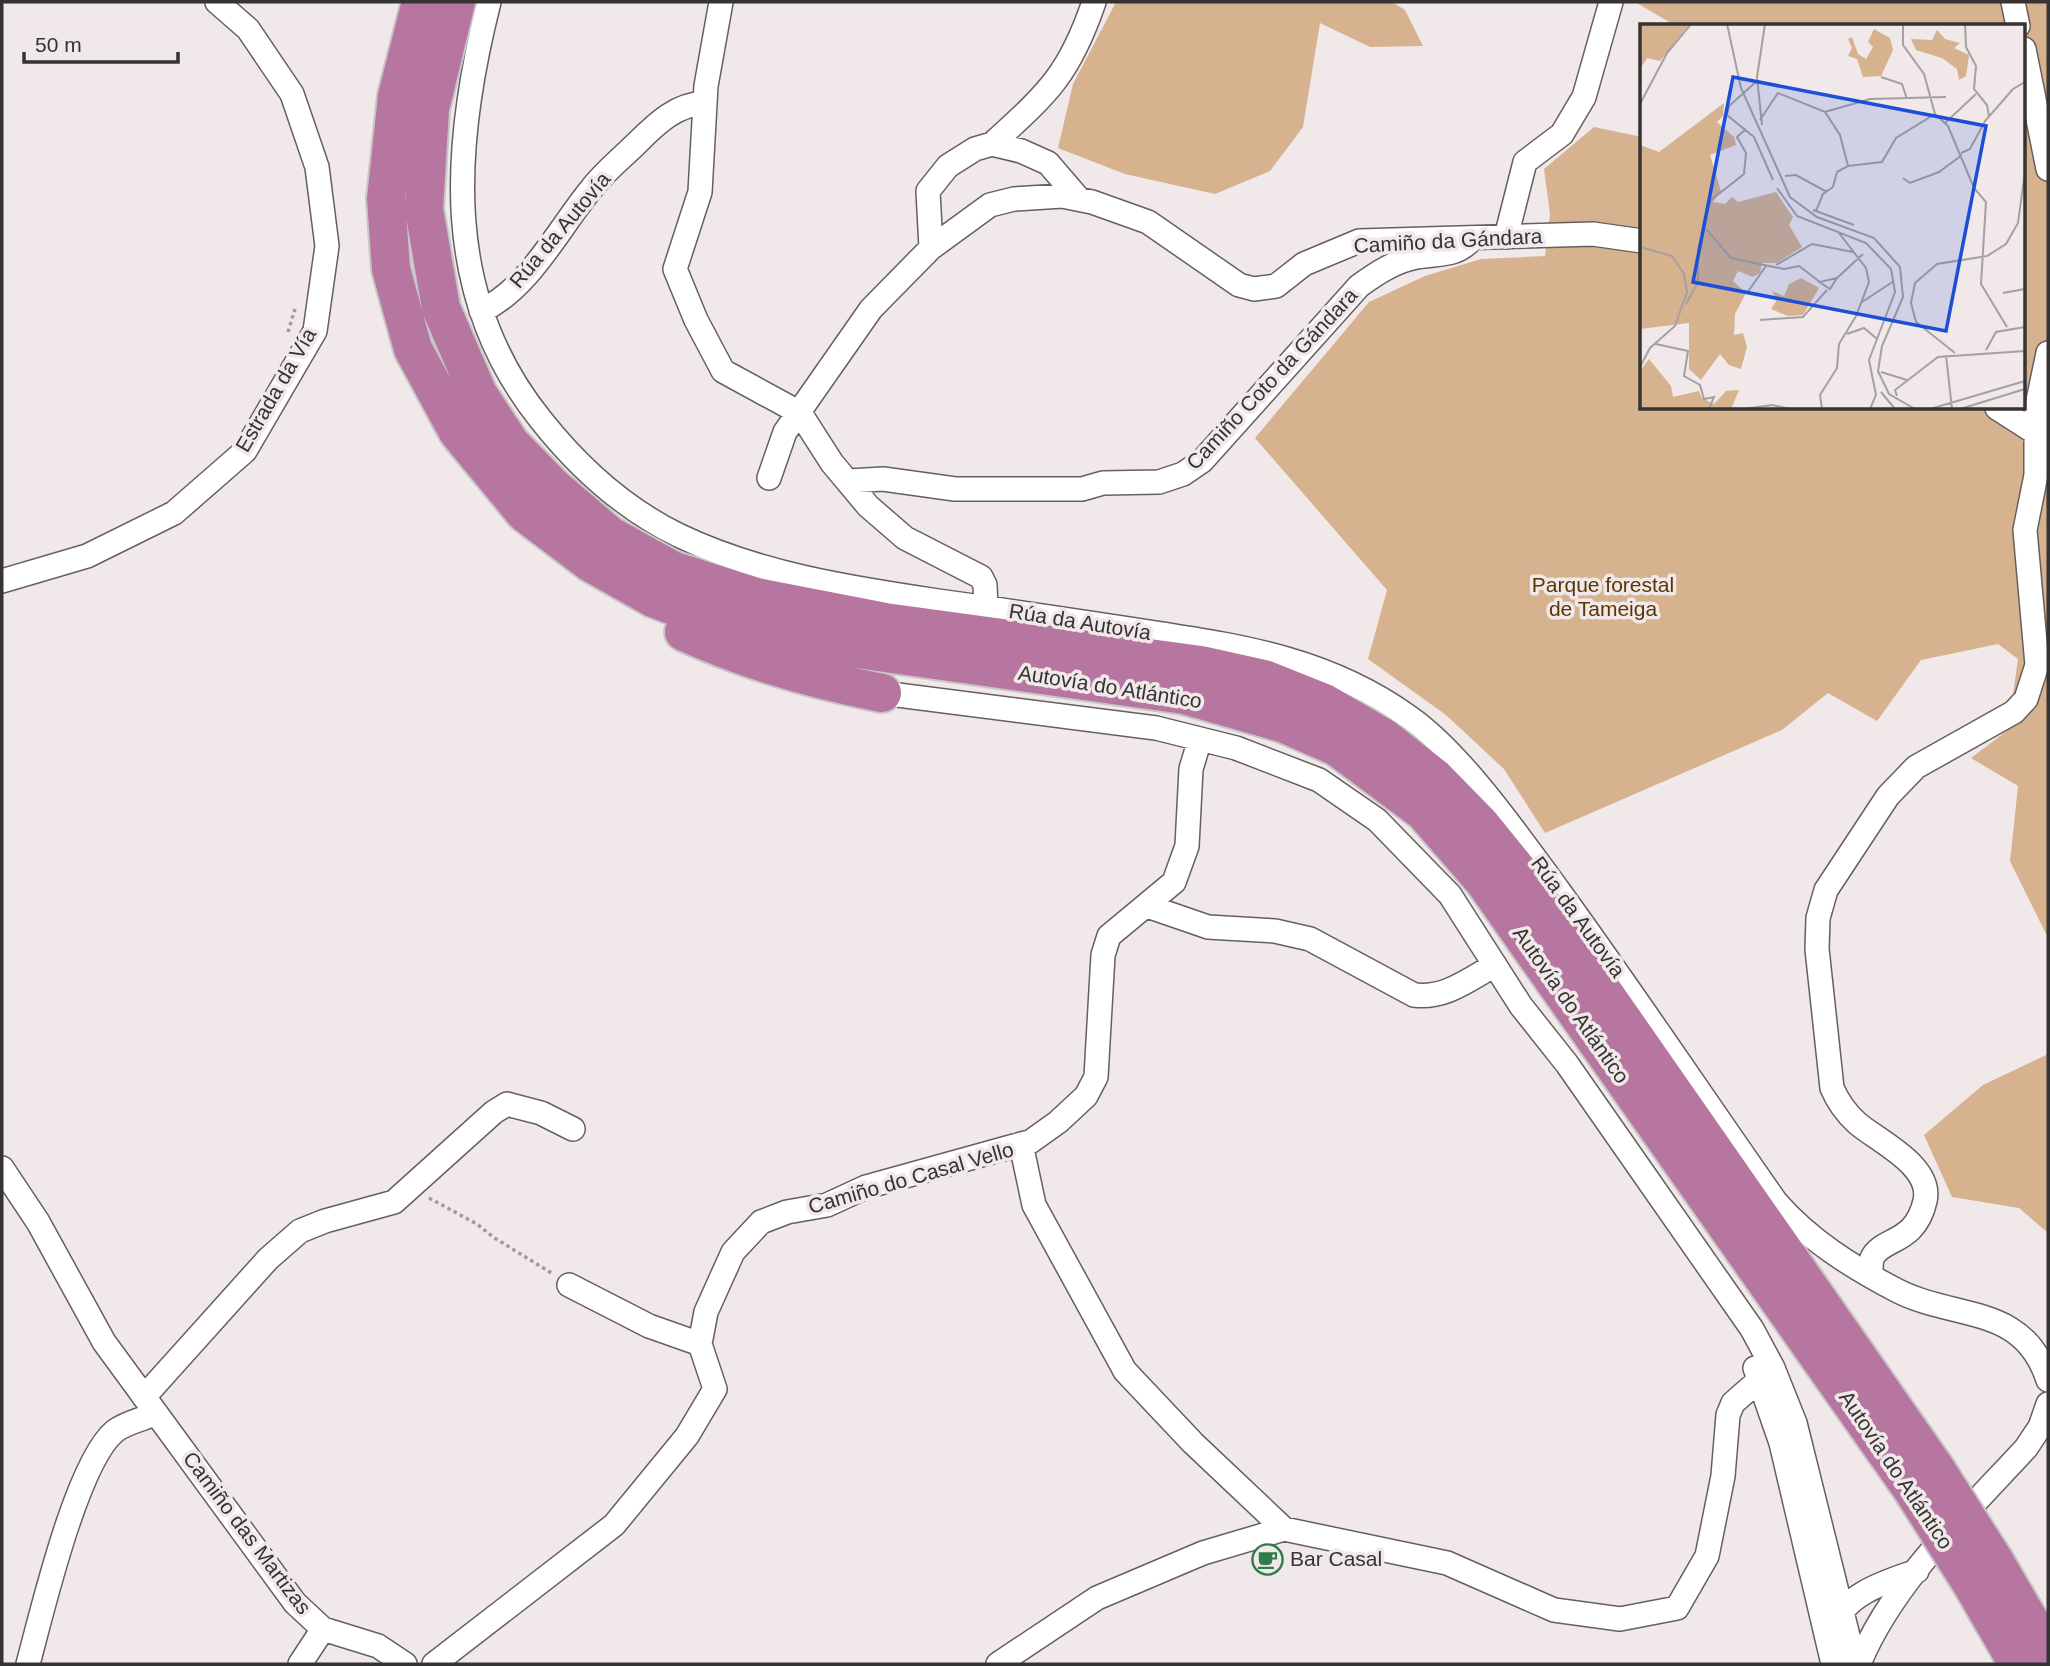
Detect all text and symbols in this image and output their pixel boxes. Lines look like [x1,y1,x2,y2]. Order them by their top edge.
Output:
scale bar [24,21,178,65]
inset map [1640,24,2025,410]
text: 50 m [35,33,82,56]
street label: Rúa da Autovía [505,167,615,292]
street label: Camiño da Gándara [1353,224,1543,257]
street label: Camiño Coto da Gándara [1182,283,1362,474]
street label: Estrada da Vía [231,324,320,456]
park label: Parque forestal de Tameiga [1532,573,1674,620]
street label: Rúa da Autovía [1007,599,1153,644]
street label: Autovía do Atlántico [1017,661,1204,712]
street label: Rúa da Autovía [1527,852,1630,982]
street label: Autovía do Atlántico [1509,922,1634,1087]
street label: Camiño do Casal Vello [806,1137,1016,1218]
street label: Autovía do Atlántico [1835,1386,1958,1553]
street label: Camiño das Martizas [179,1447,316,1618]
cafe icon: Bar Casal [1250,1542,1284,1576]
place label: Bar Casal [1290,1547,1382,1570]

